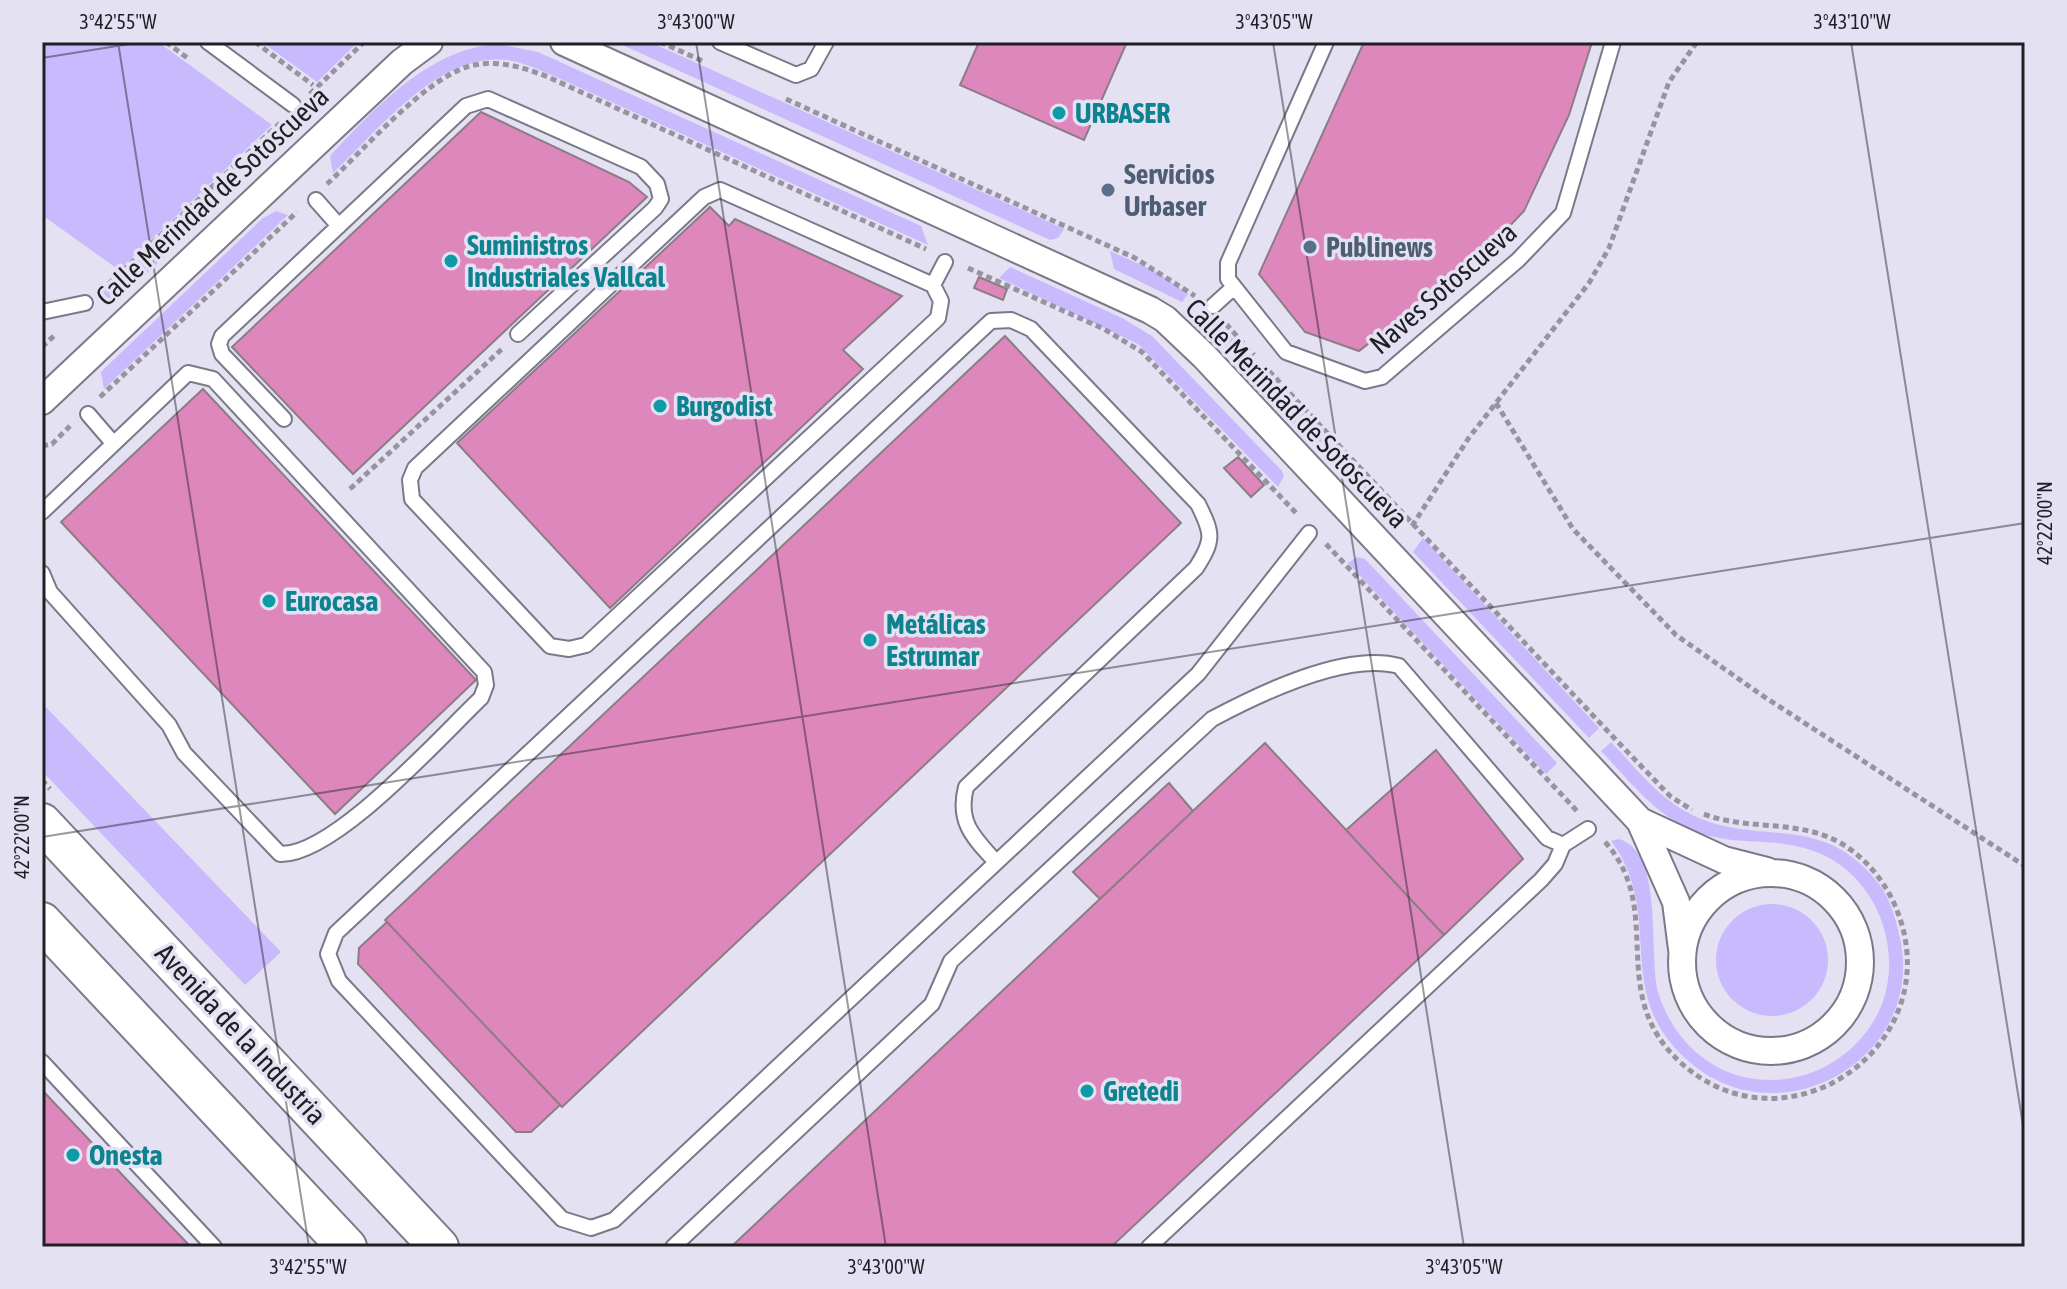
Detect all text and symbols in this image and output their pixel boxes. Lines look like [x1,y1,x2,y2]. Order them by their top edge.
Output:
text: 3°42'55"W [80,10,157,33]
text: 3°43'00"W [658,10,735,33]
text: 3°43'05"W [1236,10,1313,33]
text: 3°43'10"W [1814,10,1891,33]
street label: Calle Merindad de Sotoscueva [89,80,335,312]
place label: URBASER [1075,97,1170,129]
marker: URBASER [1050,104,1068,122]
place label: Servicios Urbaser [1124,158,1215,222]
marker: Servicios Urbaser [1099,181,1117,199]
street label: Naves Sotoscueva [1363,216,1523,360]
place label: Suministros Industriales Vallcal [467,229,666,293]
place label: Publinews [1326,231,1433,263]
marker: Publinews [1301,238,1319,256]
marker: Suministros Industriales Vallcal [442,252,460,270]
street label: Calle Merindad de Sotoscueva [1179,292,1415,534]
place label: Burgodist [676,390,773,422]
marker: Burgodist [651,397,669,415]
text: 42°22'00"N [2033,481,2056,565]
place label: Eurocasa [285,585,378,617]
marker: Eurocasa [260,592,278,610]
place label: Metálicas Estrumar [886,608,986,672]
marker: Metálicas Estrumar [861,631,879,649]
text: 42°22'00"N [10,795,33,879]
street label: Avenida de la Industria [149,937,333,1131]
place label: Gretedi [1103,1075,1179,1107]
marker: Gretedi [1078,1082,1096,1100]
place label: Onesta [89,1139,163,1171]
marker: Onesta [64,1146,82,1164]
text: 3°42'55"W [270,1255,347,1278]
text: 3°43'00"W [848,1255,925,1278]
text: 3°43'05"W [1426,1255,1503,1278]

